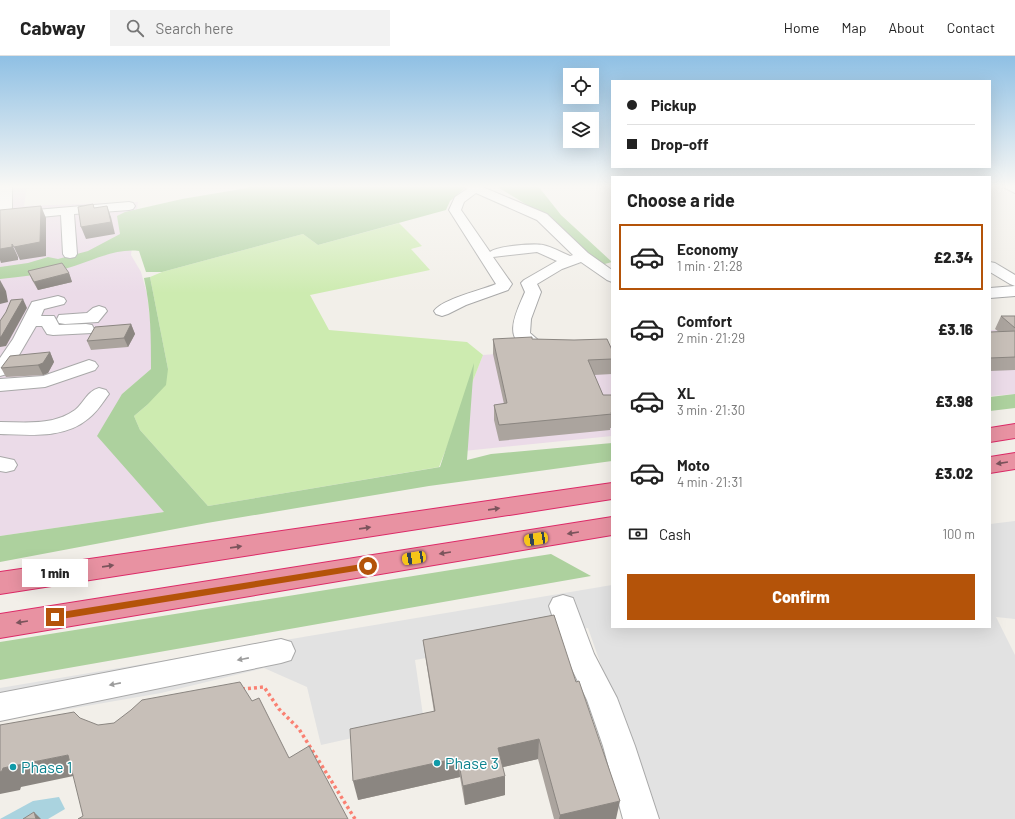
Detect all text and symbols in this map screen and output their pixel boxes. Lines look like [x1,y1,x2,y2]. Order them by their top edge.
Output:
search box [110,10,390,46]
text: Cabway [20,16,86,39]
icon: search [124,17,146,39]
text: Search here [156,19,234,37]
text: Home [784,19,820,36]
text: Map [842,19,866,36]
text: About [888,19,925,36]
text: Contact [947,19,995,36]
map controls [563,68,599,148]
button: locate [563,68,599,104]
text: Pickup [651,96,697,114]
button: layers [563,112,599,148]
text: Drop-off [651,135,709,153]
text: Choose a ride [627,189,735,211]
icon: car [629,239,665,275]
text: Economy [677,240,738,258]
text: £2.34 [934,248,973,266]
text: 1 min · 21:28 [677,258,743,274]
icon: car [629,311,665,347]
text: Comfort [677,312,732,330]
text: £3.16 [938,320,973,338]
text: 2 min · 21:29 [677,330,745,346]
icon: car [629,383,665,419]
text: XL [677,384,695,402]
text: £3.98 [935,392,973,410]
text: 3 min · 21:30 [677,402,745,418]
icon: car [629,455,665,491]
text: Moto [677,456,710,474]
one-way arrow [996,460,1009,466]
text: £3.02 [935,464,973,482]
text: 4 min · 21:31 [677,474,743,490]
one-way arrow [487,506,500,512]
icon: cash [627,523,649,545]
one-way arrow [359,525,371,531]
text: Cash [659,525,691,543]
text: 100 m [942,526,975,542]
one-way arrow [567,530,580,536]
car [523,531,549,547]
one-way arrow [230,544,242,550]
car [401,550,427,566]
one-way arrow [439,550,451,556]
route start [359,557,377,575]
callout: 1 min [22,559,88,587]
one-way arrow [102,563,114,569]
text: 1 min [41,565,69,581]
button: Confirm [627,574,975,620]
route end [46,608,64,626]
one-way arrow [16,619,28,625]
one-way arrow [237,656,249,662]
one-way arrow [109,681,121,687]
place label: Phase 3 [445,753,499,772]
place label: Phase 1 [21,757,72,776]
marker: Phase 3 [432,758,442,768]
marker: Phase 1 [8,762,18,772]

